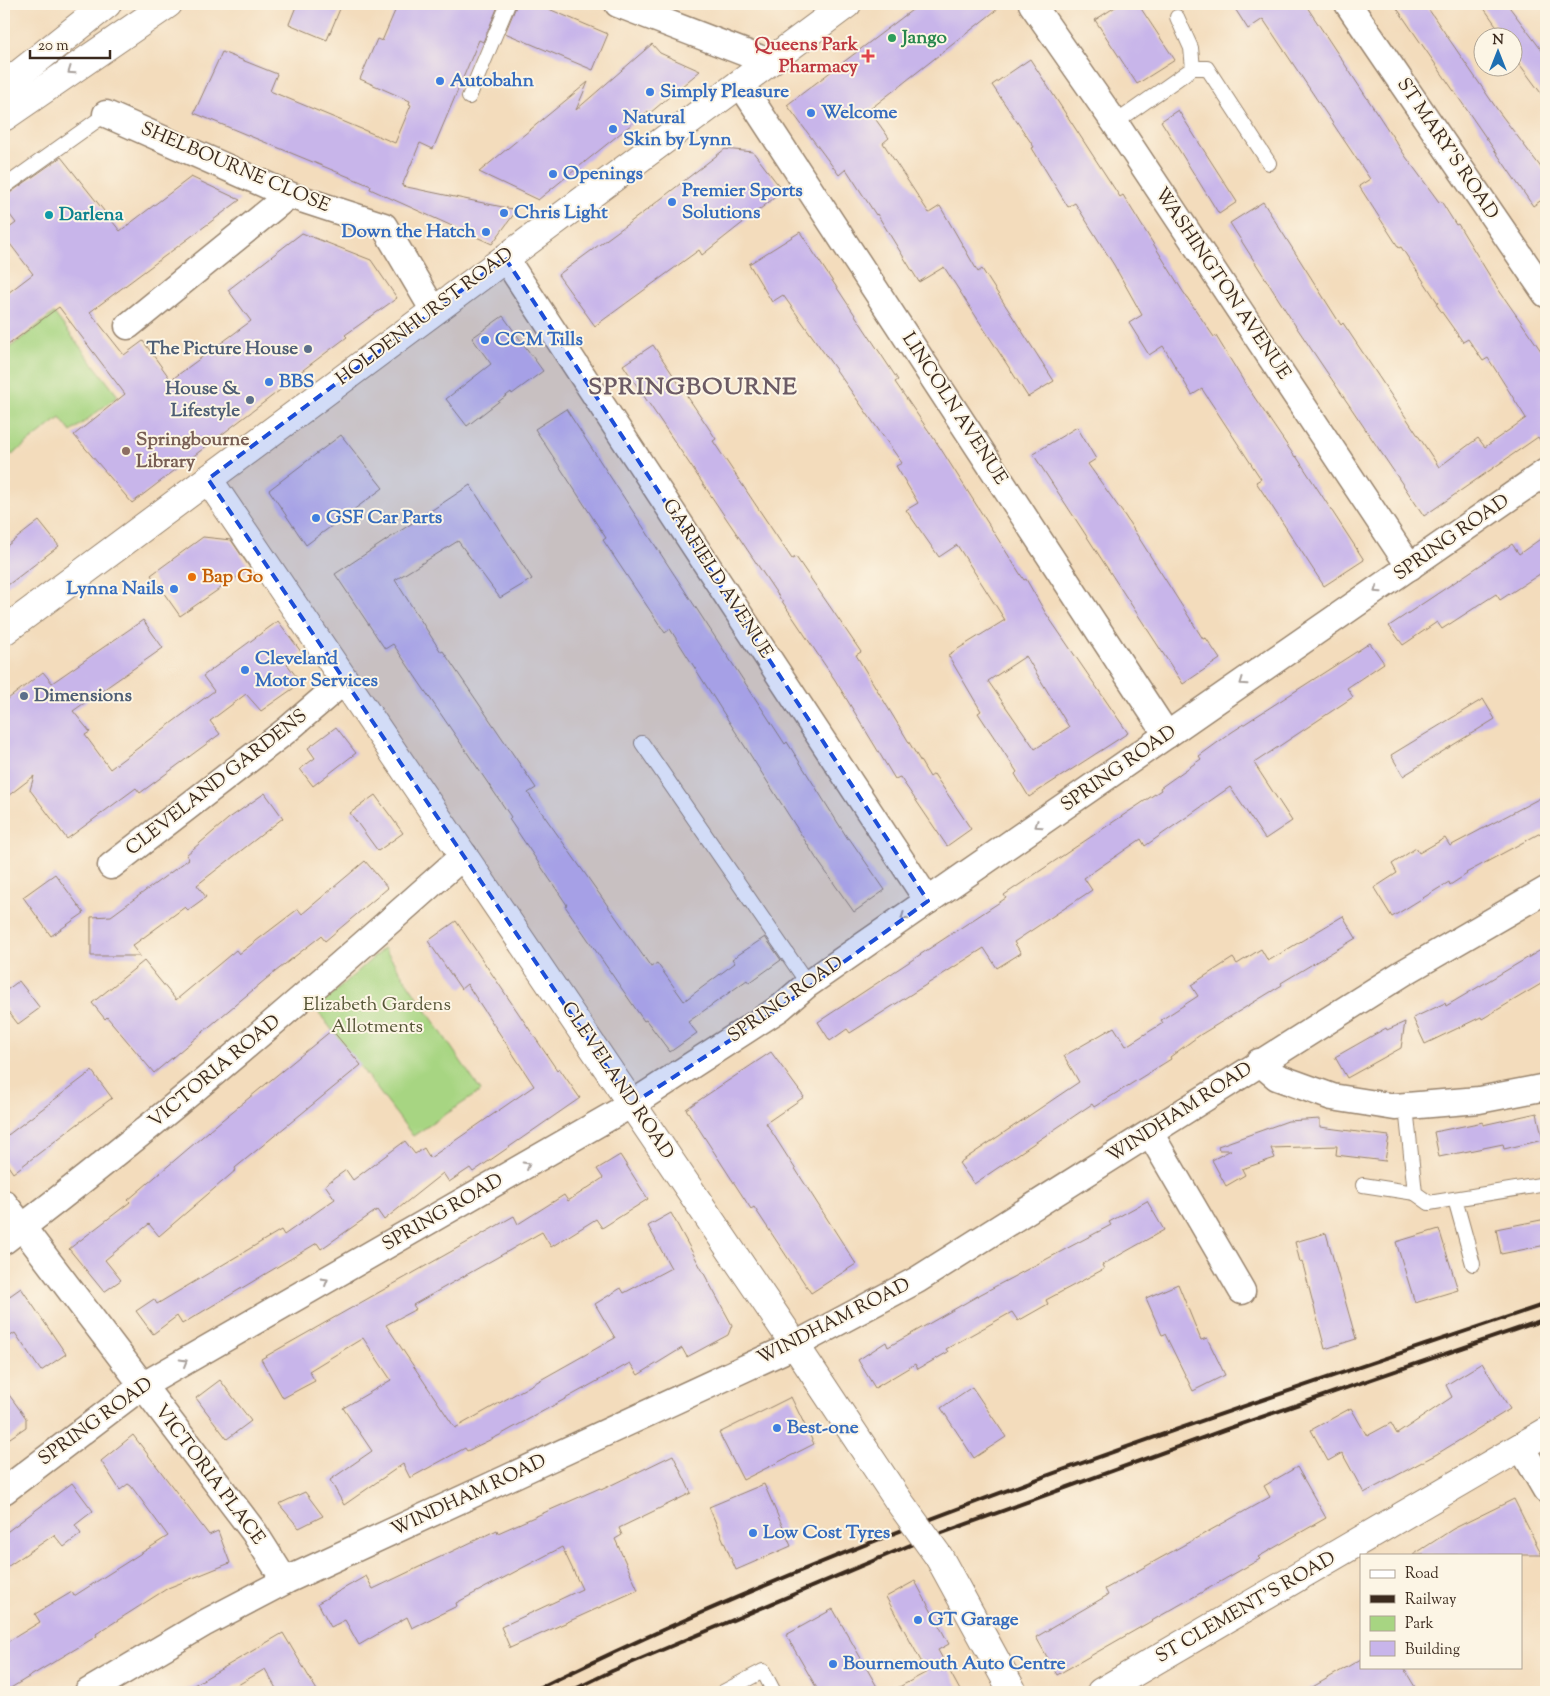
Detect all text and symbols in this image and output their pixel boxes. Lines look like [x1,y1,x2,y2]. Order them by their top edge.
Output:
place label: Jango [900,25,947,52]
scale bar [30,28,110,60]
north arrow [1472,28,1522,78]
text: N [1492,31,1504,51]
place label: Queens Park Pharmacy [754,32,859,81]
marker: Jango [886,32,898,44]
text: 20 m [38,36,69,57]
marker: Queens Park Pharmacy [862,50,874,62]
one-way arrow [67,65,77,74]
place label: Autobahn [450,68,535,95]
street label: ST MARY'S ROAD [1390,73,1504,225]
marker: Autobahn [434,75,446,87]
place label: Simply Pleasure [660,79,789,106]
marker: Simply Pleasure [644,86,656,98]
place label: Welcome [821,100,898,127]
place label: Natural Skin by Lynn [623,105,732,154]
marker: Welcome [805,107,817,119]
street label: SHELBOURNE CLOSE [136,116,334,220]
marker: Natural Skin by Lynn [607,123,619,135]
place label: Openings [563,161,644,188]
marker: Openings [547,168,559,180]
place label: Premier Sports Solutions [682,178,803,227]
street label: WASHINGTON AVENUE [1147,182,1297,386]
marker: Premier Sports Solutions [666,196,678,208]
place label: Chris Light [514,200,608,227]
place label: Darlena [59,202,124,229]
marker: Chris Light [498,207,510,219]
marker: Darlena [43,209,55,221]
place label: Down the Hatch [342,219,477,246]
marker: Down the Hatch [480,226,492,238]
street label: HOLDENHURST ROAD [331,241,519,393]
place label: CCM Tills [495,327,584,354]
street label: LINCOLN AVENUE [895,328,1014,491]
marker: CCM Tills [479,334,491,346]
place label: The Picture House [146,336,298,363]
marker: The Picture House [302,343,314,355]
place label: BBS [279,369,314,396]
district label: SPRINGBOURNE [588,371,798,405]
place label: House & Lifestyle [165,376,241,425]
marker: BBS [263,376,275,388]
marker: House & Lifestyle [244,394,256,406]
place label: Springbourne Library [136,427,249,476]
marker: Springbourne Library [120,445,132,457]
street label: SPRING ROAD [1389,488,1515,588]
street label: GARFIELD AVENUE [655,494,779,664]
place label: GSF Car Parts [326,505,443,532]
marker: GSF Car Parts [310,512,322,524]
place label: Bap Go [202,564,264,591]
marker: Bap Go [186,571,198,583]
place label: Lynna Nails [66,576,165,603]
marker: Lynna Nails [168,583,180,595]
one-way arrow [1373,584,1383,593]
place label: Cleveland Motor Services [255,646,379,695]
marker: Cleveland Motor Services [239,664,251,676]
one-way arrow [1240,676,1249,685]
place label: Dimensions [34,683,132,710]
marker: Dimensions [18,690,30,702]
street label: CLEVELAND GARDENS [120,703,314,863]
street label: SPRING ROAD [1056,719,1182,819]
one-way arrow [1034,819,1044,828]
one-way arrow [900,911,910,920]
street label: SPRING ROAD [723,950,849,1050]
park label: Elizabeth Gardens Allotments [303,992,451,1041]
street label: CLEVELAND ROAD [554,997,680,1165]
street label: VICTORIA ROAD [143,1009,287,1135]
street label: WINDHAM ROAD [1102,1056,1258,1170]
one-way arrow [521,1161,530,1171]
street label: SPRING ROAD [378,1167,508,1259]
street label: WINDHAM ROAD [753,1272,915,1372]
one-way arrow [320,1277,329,1287]
one-way arrow [179,1358,188,1368]
street label: SPRING ROAD [33,1371,159,1473]
street label: VICTORIA PLACE [147,1399,271,1551]
place label: Best-one [787,1415,859,1442]
marker: Best-one [771,1422,783,1434]
street label: WINDHAM ROAD [387,1448,551,1544]
place label: Low Cost Tyres [763,1520,891,1547]
marker: Low Cost Tyres [747,1527,759,1539]
street label: ST CLEMENT'S ROAD [1151,1545,1341,1671]
legend [1360,1554,1522,1668]
text: Road [1405,1564,1439,1585]
text: Railway [1405,1590,1457,1611]
place label: GT Garage [928,1607,1019,1634]
marker: GT Garage [912,1614,924,1626]
text: Park [1405,1614,1434,1635]
text: Building [1405,1640,1460,1661]
place label: Bournemouth Auto Centre [843,1651,1066,1678]
marker: Bournemouth Auto Centre [827,1658,839,1670]

